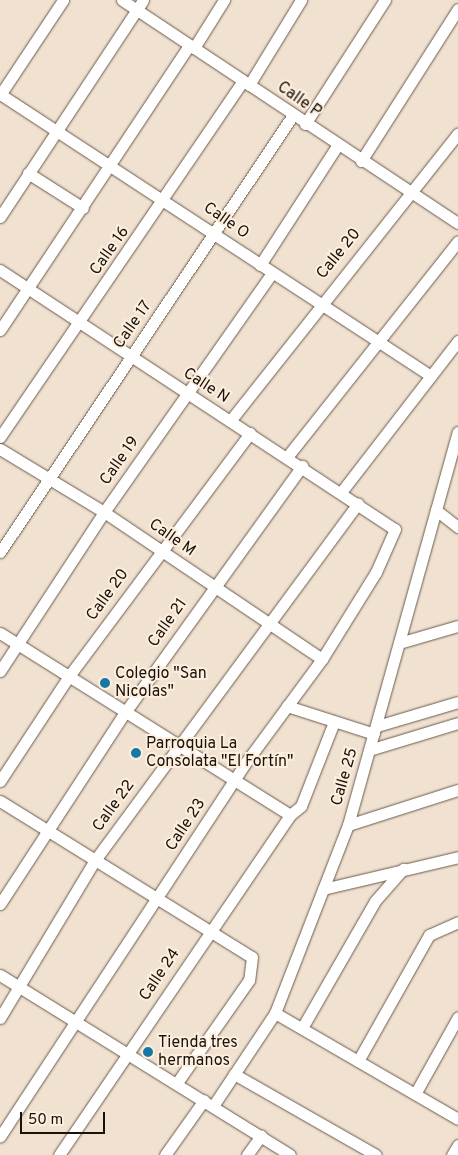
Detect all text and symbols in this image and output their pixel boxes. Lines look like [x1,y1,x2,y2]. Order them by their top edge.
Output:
street label: Calle P [273,78,325,122]
street label: Calle O [200,198,252,244]
street label: Calle 16 [86,223,134,279]
street label: Calle 20 [313,225,365,283]
street label: Calle 17 [110,297,156,353]
street label: Calle N [179,364,233,408]
street label: Calle 19 [96,433,144,489]
street label: Calle M [145,515,199,561]
street label: Calle 20 [83,565,133,625]
street label: Calle 21 [144,595,192,651]
place label: Colegio "San Nicolas" [115,664,207,702]
marker: Colegio "San Nicolas" [99,677,111,689]
place label: Parroquia La Consolata "El Fortín" [146,734,294,772]
street label: Calle 25 [328,746,362,808]
marker: Parroquia La Consolata "El Fortín" [130,747,142,759]
street label: Calle 22 [89,776,139,836]
street label: Calle 23 [162,795,210,855]
street label: Calle 24 [136,945,184,1005]
place label: Tienda tres hermanos [158,1033,238,1071]
marker: Tienda tres hermanos [142,1046,154,1058]
scale bar [22,1102,108,1134]
text: 50 m [28,1111,63,1130]

